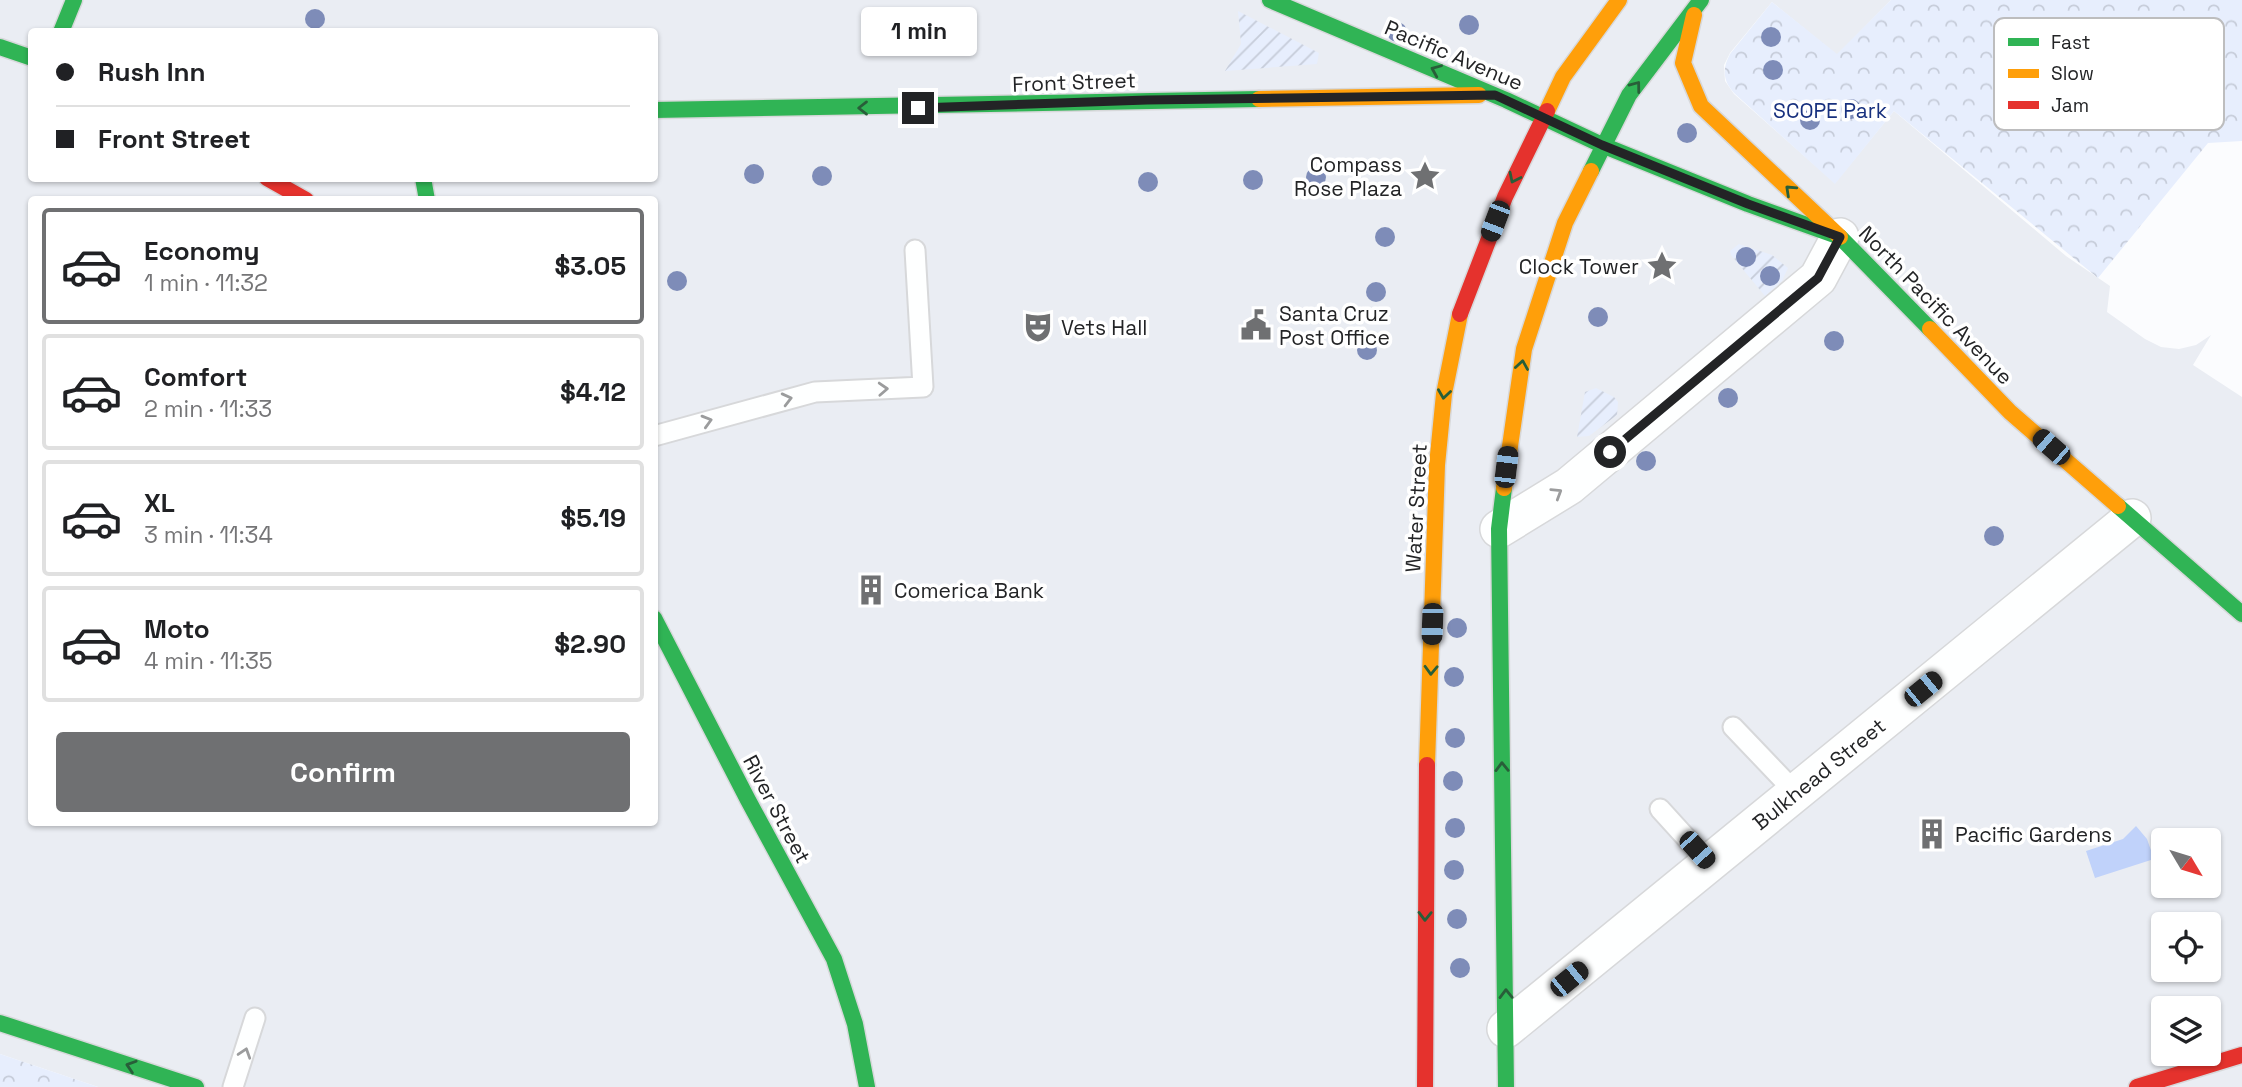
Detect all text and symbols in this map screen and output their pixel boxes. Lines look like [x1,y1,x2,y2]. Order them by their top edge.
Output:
callout: 1 min [860,7,976,56]
street label: Pacific Avenue [1381,14,1527,96]
text: 1 min [891,16,947,46]
legend [1994,18,2224,130]
text: Fast [2051,30,2091,55]
text: Rush Inn [98,55,206,89]
text: Slow [2051,61,2094,86]
one-way arrow [1431,64,1443,78]
street label: Front Street [1012,66,1136,98]
one-way arrow [1627,81,1640,94]
route end [902,92,934,124]
text: Jam [2051,93,2089,118]
park label: SCOPE Park [1773,97,1887,124]
one-way arrow [857,100,868,116]
text: Front Street [98,122,251,156]
place label: Compass Rose Plaza [1294,151,1402,202]
place icon: Compass Rose Plaza [1408,159,1442,193]
one-way arrow [1508,171,1522,183]
one-way arrow [1785,186,1798,198]
car [1478,198,1513,244]
street label: North Pacific Avenue [1853,220,2019,390]
text: Economy [144,234,260,268]
icon: car [60,235,123,298]
text: $3.05 [555,249,626,283]
place icon: Clock Tower [1645,249,1679,283]
place label: Clock Tower [1519,253,1639,280]
text: 1 min · 11:32 [144,268,268,298]
place label: Santa Cruz Post Office [1279,300,1390,351]
public building icon: Santa Cruz Post Office [1239,308,1273,342]
theatre icon: Vets Hall [1021,310,1055,344]
place label: Vets Hall [1061,314,1148,341]
one-way arrow [1514,359,1529,371]
text: Comfort [144,360,247,394]
icon: car [60,361,123,424]
text: $4.12 [560,375,626,409]
one-way arrow [878,382,889,397]
one-way arrow [1437,388,1452,400]
one-way arrow [781,393,793,407]
text: 2 min · 11:33 [144,394,272,424]
one-way arrow [701,415,713,430]
car [2029,425,2074,469]
route start [1594,436,1626,468]
street label: Water Street [1399,443,1433,573]
car [1494,445,1519,489]
text: XL [144,486,175,520]
icon: car [60,487,123,550]
one-way arrow [1549,489,1562,502]
text: $5.19 [560,501,626,535]
text: 3 min · 11:34 [144,520,273,550]
building icon: Comerica Bank [854,573,888,607]
place label: Comerica Bank [894,577,1044,604]
car [1421,603,1444,645]
text: Moto [144,612,210,646]
icon: car [60,613,123,676]
text: $2.90 [554,627,626,661]
text: 4 min · 11:35 [144,646,273,676]
one-way arrow [1423,665,1438,676]
car [1901,668,1946,710]
street label: Bulkhead Street [1747,712,1891,836]
button: Confirm [56,732,630,812]
street label: River Street [737,750,817,868]
one-way arrow [1495,761,1510,772]
building icon: Pacific Gardens [1915,817,1949,851]
place label: Pacific Gardens [1955,821,2112,848]
car [1676,827,1719,873]
north arrow [2151,828,2221,898]
map controls [2151,828,2221,1066]
one-way arrow [1417,912,1433,922]
button: locate [2151,912,2221,982]
car [1547,958,1592,1000]
one-way arrow [1498,989,1514,999]
button: layers [2151,996,2221,1066]
one-way arrow [236,1047,251,1059]
one-way arrow [125,1060,137,1074]

